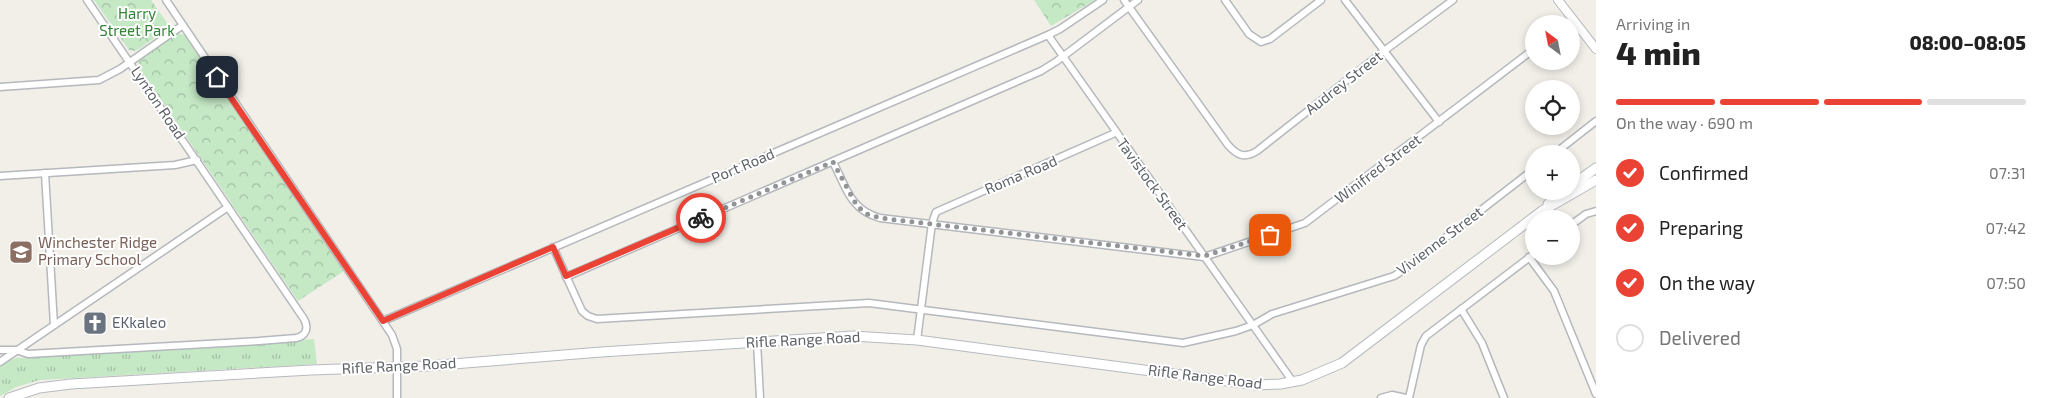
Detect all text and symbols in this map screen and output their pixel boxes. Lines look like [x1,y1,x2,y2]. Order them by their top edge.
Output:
park label: Harry Street Park [99,4,175,39]
text: Arriving in [1616,14,1690,33]
north arrow [1525,15,1580,70]
map controls [1525,15,1580,265]
text: 08:00–08:05 [1909,31,2026,54]
text: 4 min [1616,33,1701,71]
street label: Audrey Street [1301,46,1386,118]
pin [196,56,238,98]
street label: Lynton Road [128,63,190,142]
icon: home [203,63,231,91]
button: locate [1525,80,1580,135]
text: On the way · 690 m [1616,113,1753,132]
street label: Winifred Street [1331,130,1424,207]
street label: Tavistock Street [1114,134,1192,233]
street label: Port Road [708,144,777,186]
button: + [1525,145,1580,200]
street label: Roma Road [982,151,1060,197]
icon: check [1616,159,1644,187]
text: Confirmed [1659,161,1749,184]
text: 07:31 [1989,163,2026,182]
courier [676,193,726,243]
street label: Vivienne Street [1393,202,1486,278]
icon: bike [687,204,715,232]
button: − [1525,210,1580,265]
pin [1249,214,1291,256]
icon: check [1616,214,1644,242]
text: Preparing [1659,216,1743,239]
text: 07:42 [1986,218,2026,237]
icon: bag [1256,221,1284,249]
place label: Winchester Ridge Primary School [38,233,157,268]
school or university icon: Winchester Ridge Primary School [8,239,34,265]
icon: check [1616,269,1644,297]
text: On the way [1659,271,1755,294]
text: 07:50 [1986,273,2026,292]
church icon: EKkaleo [82,310,108,336]
place label: EKkaleo [112,313,166,331]
text: Delivered [1659,326,1741,349]
street label: Rifle Range Road [745,327,861,351]
street label: Rifle Range Road [341,353,457,377]
street label: Rifle Range Road [1147,360,1263,392]

